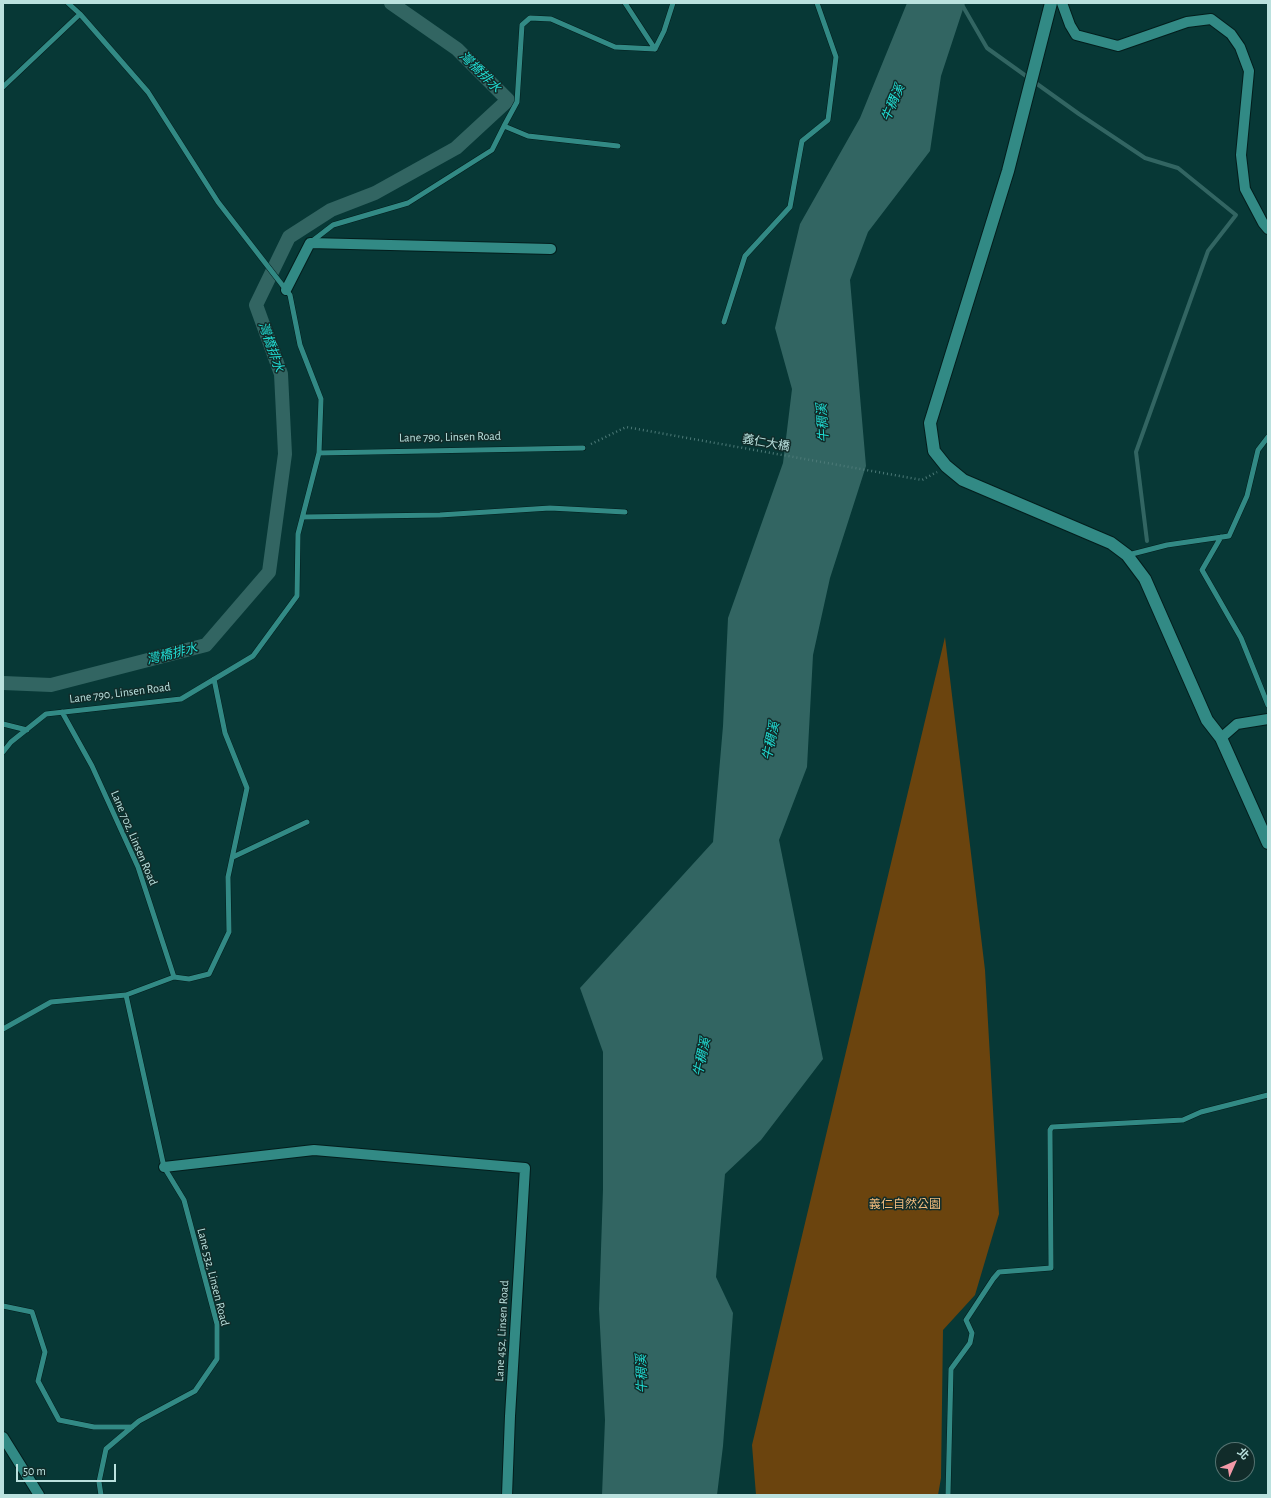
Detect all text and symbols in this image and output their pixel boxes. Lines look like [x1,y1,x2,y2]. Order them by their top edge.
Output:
water label: 灣橋排水 [456,48,504,96]
water label: 牛稠溪 [878,82,908,124]
water label: 灣橋排水 [255,320,287,374]
water label: 牛稠溪 [814,403,832,443]
street label: Lane 790, Linsen Road [399,429,501,445]
street label: 義仁大橋 [741,432,791,454]
water label: 灣橋排水 [145,640,199,668]
street label: Lane 790, Linsen Road [69,680,171,706]
water label: 牛稠溪 [759,720,783,762]
street label: Lane 702, Linsen Road [107,788,161,888]
water label: 牛稠溪 [690,1036,714,1078]
park label: 義仁自然公園 [869,1197,941,1211]
street label: Lane 532, Linsen Road [194,1227,232,1327]
street label: Lane 452, Linsen Road [492,1280,512,1382]
water label: 牛稠溪 [634,1354,650,1394]
north arrow [1215,1442,1255,1482]
text: 北 [1235,1446,1251,1462]
scale bar [18,1456,118,1482]
text: 50 m [23,1465,46,1477]

